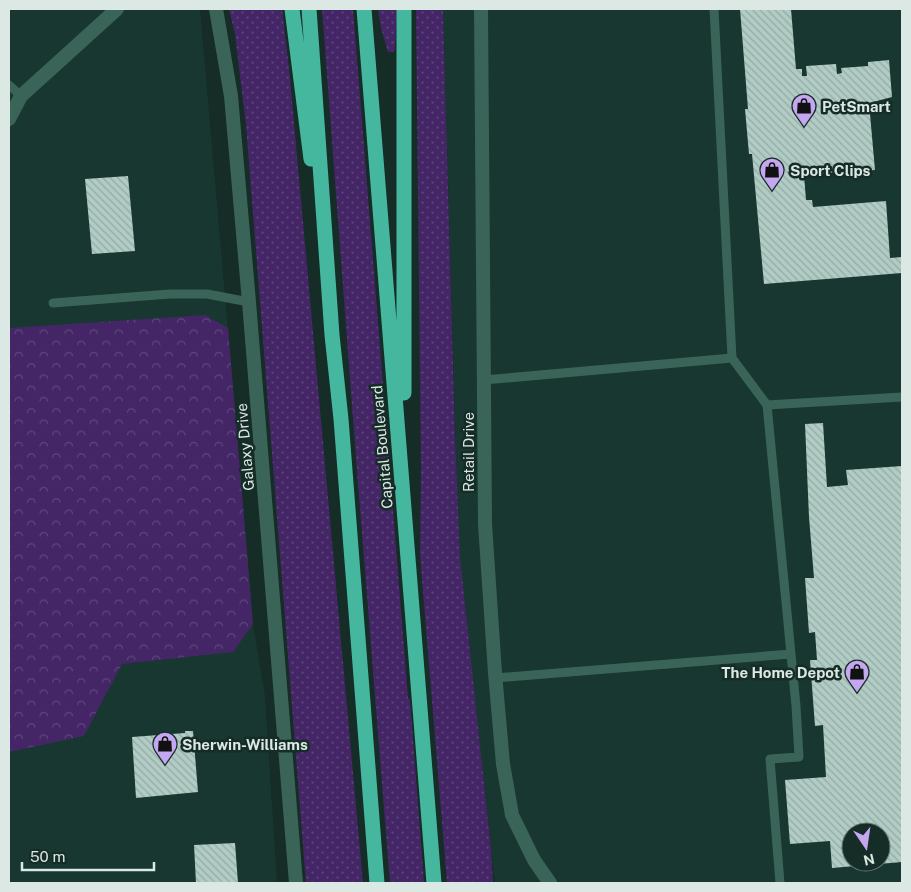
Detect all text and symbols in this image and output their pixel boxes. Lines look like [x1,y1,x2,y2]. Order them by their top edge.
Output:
shop icon: PetSmart [791,93,817,127]
place label: PetSmart [822,98,891,115]
shop icon: Sport Clips [759,157,785,191]
place label: Sport Clips [790,162,871,179]
street label: Capital Boulevard [368,385,396,509]
street label: Galaxy Drive [233,402,257,492]
street label: Retail Drive [460,412,477,492]
shop icon: The Home Depot [844,659,870,693]
place label: The Home Depot [721,664,840,681]
shop icon: Sherwin-Williams [152,731,178,765]
place label: Sherwin-Williams [182,736,308,753]
north arrow [841,822,891,872]
scale bar [22,840,155,872]
text: 50 m [30,848,65,865]
text: N [862,851,876,869]

